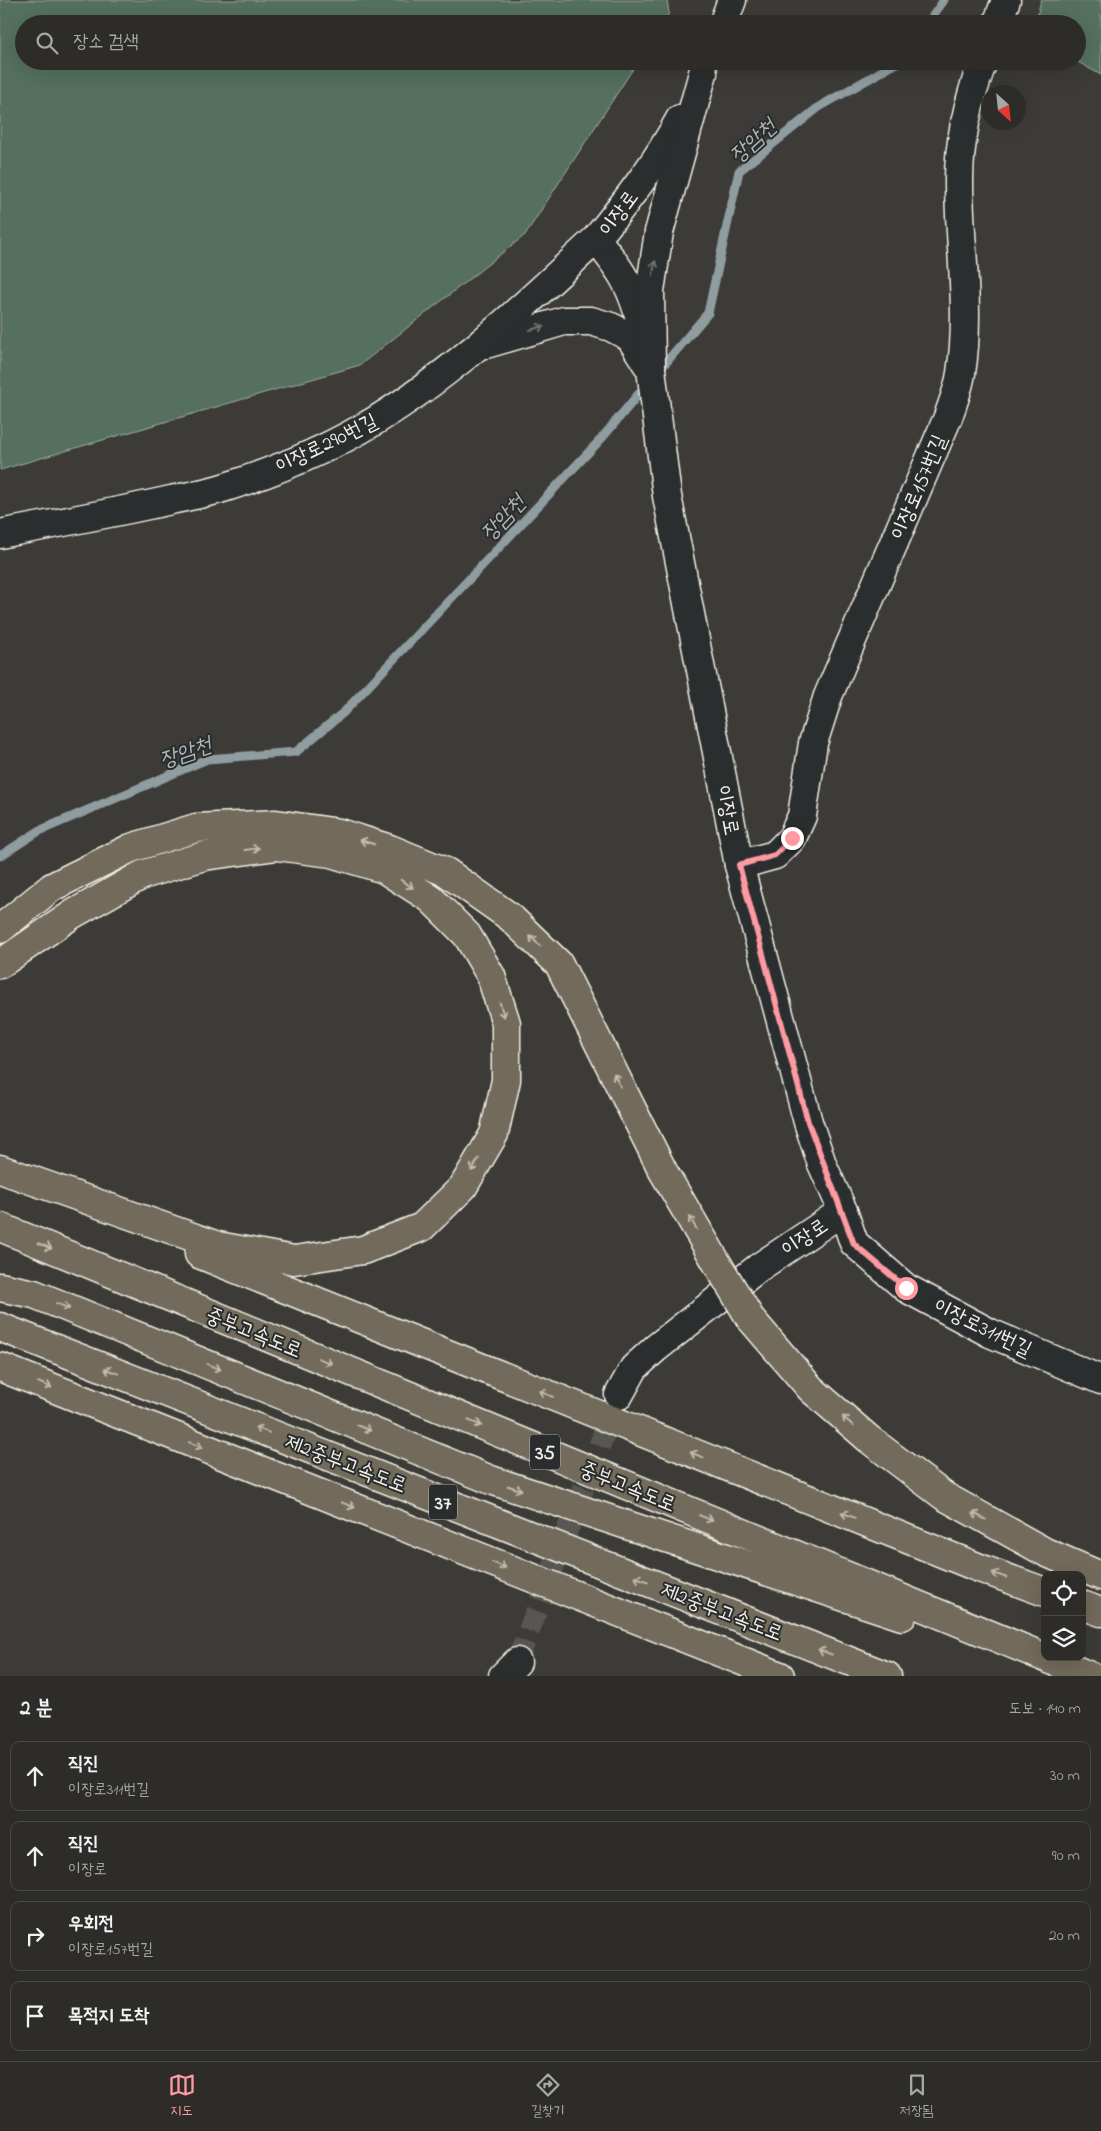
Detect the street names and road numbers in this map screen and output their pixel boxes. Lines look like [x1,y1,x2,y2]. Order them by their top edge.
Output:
street label: 이장로 [593,185,647,244]
street label: 이장로290번길 [271,407,383,482]
street label: 이장로157번길 [884,430,956,545]
street label: 이장로 [706,783,746,838]
street label: 이장로 [776,1212,835,1265]
street label: 이장로311번길 [928,1292,1037,1366]
street label: 중부고속도로 [201,1301,306,1367]
street label: 제2중부고속도로 [280,1428,411,1502]
road number: 35 [530,1434,560,1470]
street label: 중부고속도로 [575,1455,680,1521]
road number: 37 [429,1484,457,1520]
street label: 제2중부고속도로 [656,1576,787,1650]

